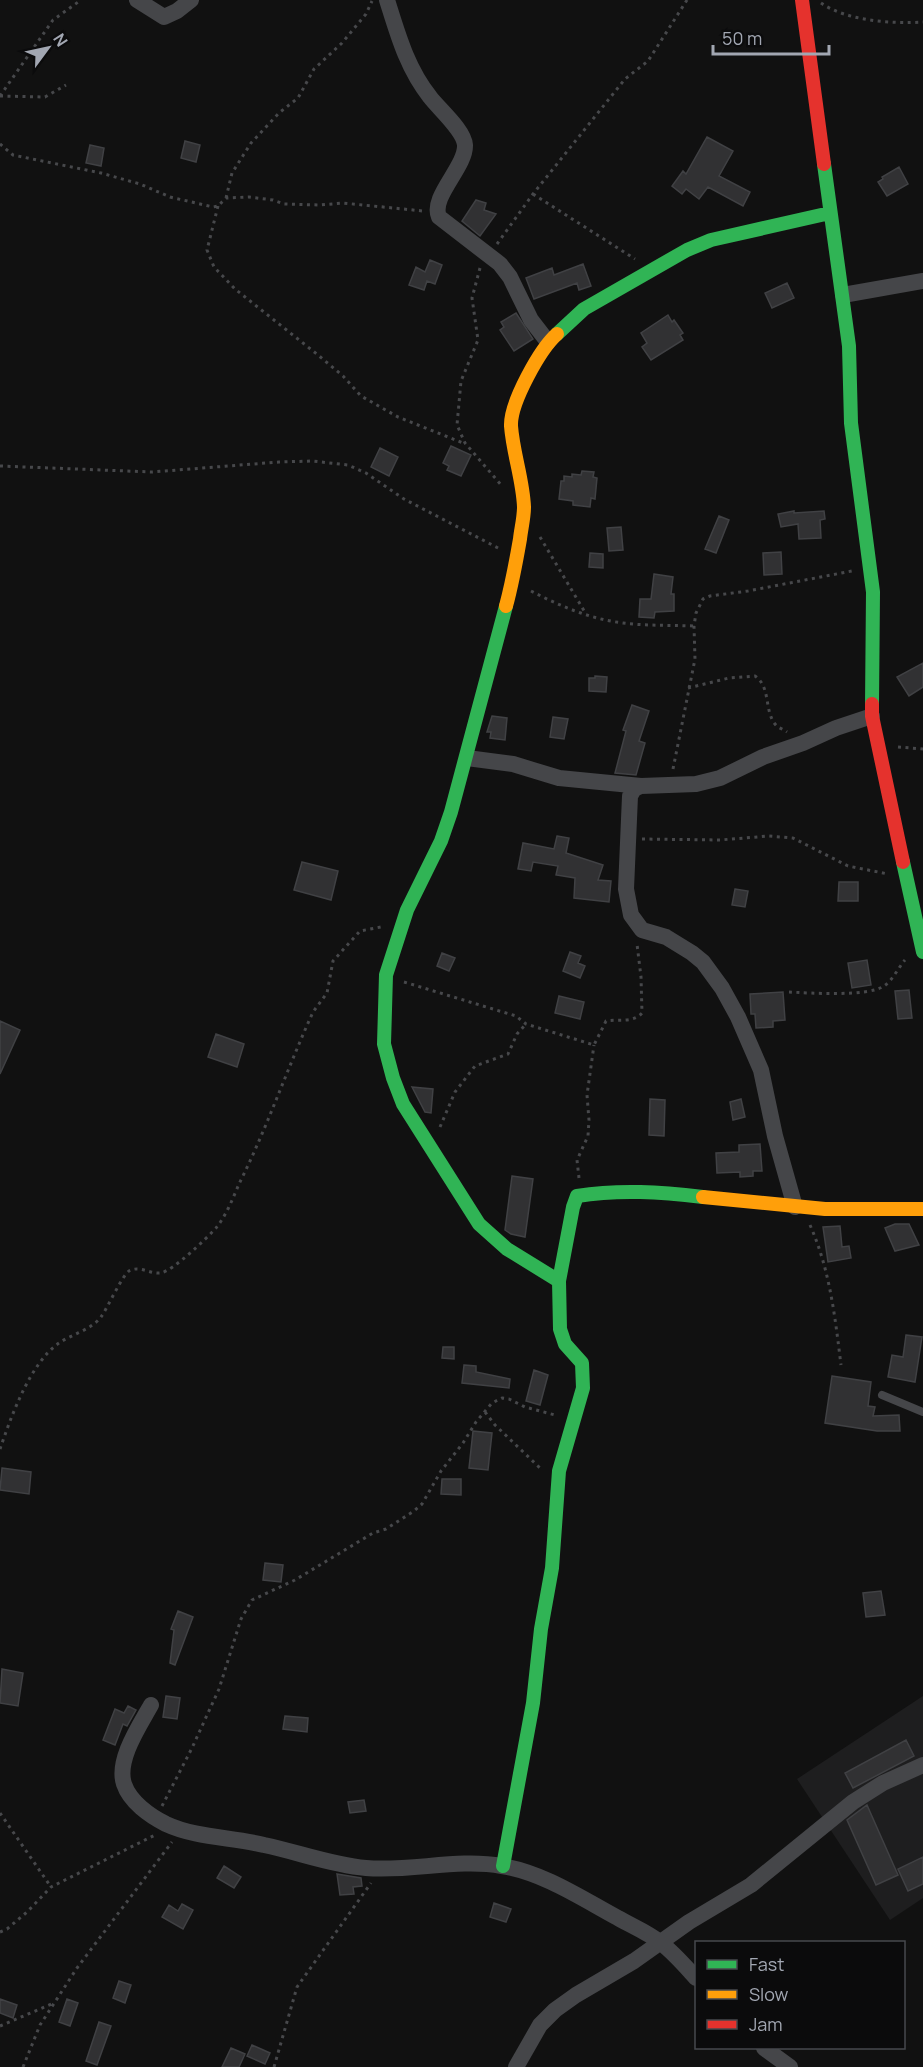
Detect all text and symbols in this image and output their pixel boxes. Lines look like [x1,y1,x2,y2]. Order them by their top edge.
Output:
north arrow [18,18,78,78]
scale bar [713,18,828,56]
text: 50 m [722,26,762,50]
text: N [48,29,73,51]
legend [695,1941,905,2049]
text: Fast [749,1952,784,1976]
text: Slow [749,1982,789,2006]
text: Jam [749,2012,783,2036]

